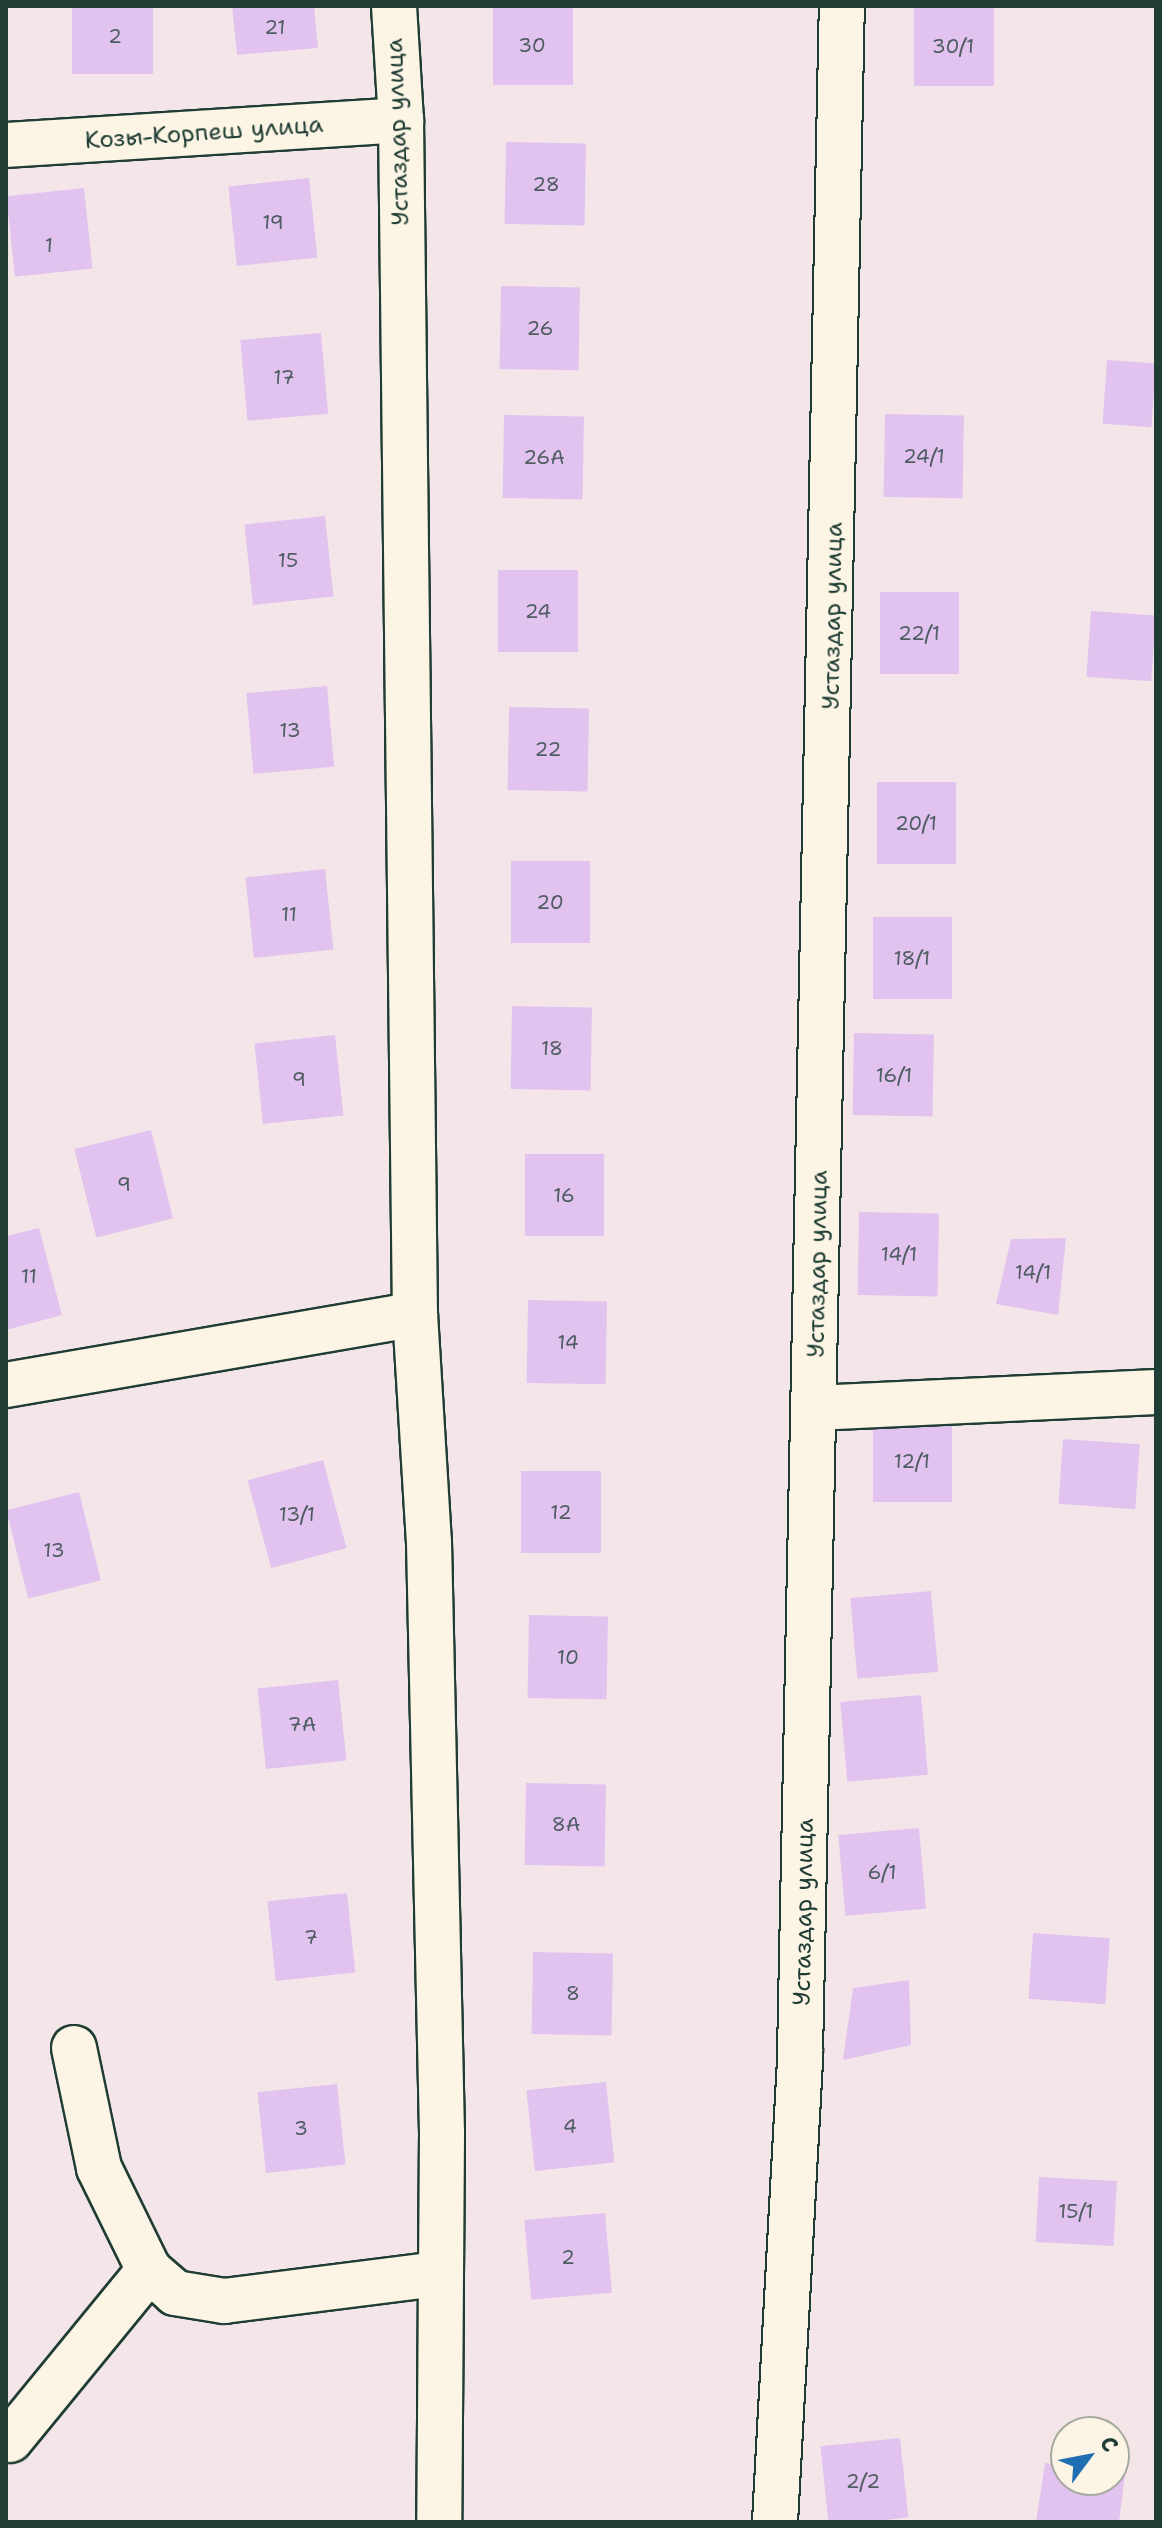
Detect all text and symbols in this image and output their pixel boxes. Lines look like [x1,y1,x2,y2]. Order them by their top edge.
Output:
house number: 21 [264,15,286,39]
house number: 2 [108,24,122,48]
house number: 30 [518,33,546,57]
house number: 30/1 [932,34,974,58]
street label: Устаздар улица [380,38,416,226]
street label: Козы-Корпеш улица [84,110,324,156]
house number: 28 [532,172,560,196]
house number: 19 [262,210,284,234]
house number: 1 [45,233,53,257]
house number: 26 [526,316,554,340]
house number: 17 [273,365,295,389]
house number: 24/1 [903,444,945,468]
house number: 26А [523,445,565,469]
street label: Устаздар улица [817,522,849,710]
house number: 15 [278,548,298,572]
house number: 24 [525,599,551,623]
house number: 22/1 [898,621,940,645]
house number: 13 [279,718,301,742]
house number: 22 [535,737,561,761]
house number: 20/1 [895,811,937,835]
house number: 20 [536,890,564,914]
house number: 11 [281,902,297,926]
house number: 18/1 [894,946,930,970]
house number: 18 [541,1036,563,1060]
house number: 16/1 [876,1063,912,1087]
house number: 9 [292,1067,306,1091]
street label: Устаздар улица [802,1170,834,1358]
house number: 9 [117,1172,131,1196]
house number: 16 [553,1183,575,1207]
house number: 14/1 [881,1242,917,1266]
house number: 14/1 [1015,1260,1051,1284]
house number: 11 [21,1264,37,1288]
house number: 14 [557,1330,579,1354]
house number: 12/1 [894,1449,930,1473]
house number: 12 [550,1500,572,1524]
house number: 13/1 [279,1502,315,1526]
house number: 13 [43,1538,65,1562]
house number: 10 [557,1645,579,1669]
house number: 7А [288,1712,316,1736]
house number: 8А [552,1812,580,1836]
street label: Устаздар улица [788,1818,820,2006]
house number: 6/1 [867,1860,897,1884]
house number: 7 [304,1925,318,1949]
house number: 8 [566,1981,580,2005]
house number: 4 [563,2114,577,2138]
house number: 3 [294,2116,308,2140]
house number: 15/1 [1058,2199,1094,2223]
house number: 2 [561,2245,575,2269]
north arrow [1050,2416,1130,2496]
text: С [1093,2431,1125,2457]
house number: 2/2 [846,2469,880,2493]

